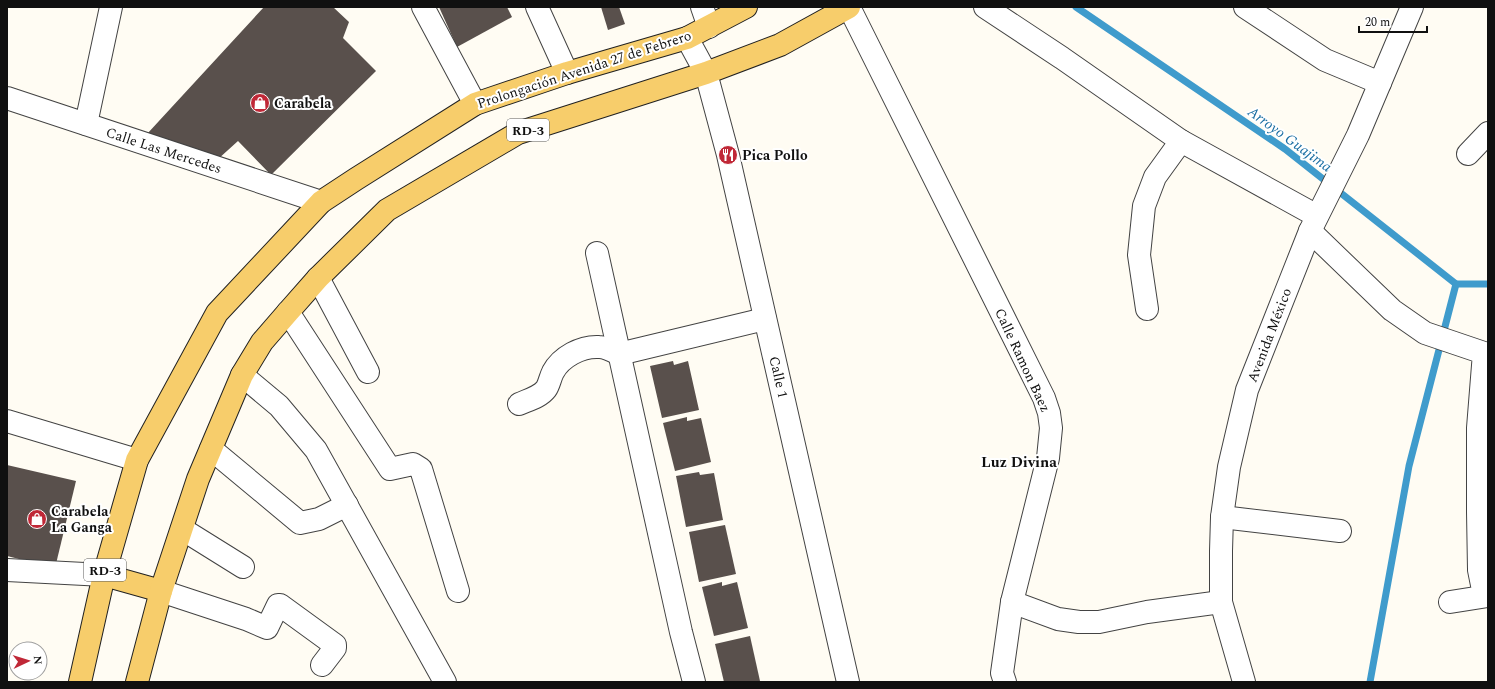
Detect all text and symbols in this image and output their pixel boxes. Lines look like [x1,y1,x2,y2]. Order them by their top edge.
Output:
scale bar [1359,8,1427,34]
text: 20 m [1365,13,1390,32]
street label: Prolongación Avenida 27 de Febrero [474,25,694,114]
shop icon: Carabela [249,92,271,114]
place label: Carabela [274,93,332,114]
water label: Arroyo Guajima [1242,100,1337,178]
road number: RD-3 [507,119,549,141]
street label: Calle Las Mercedes [103,122,224,179]
restaurant icon: Pica Pollo [717,144,739,166]
place label: Pica Pollo [742,145,808,166]
street label: Avenida México [1242,285,1297,385]
street label: Calle Ramon Baez [989,305,1056,416]
street label: Calle 1 [764,354,794,400]
district label: Luz Divina [981,451,1057,474]
place label: Carabela La Ganga [51,501,113,538]
shop icon: Carabela La Ganga [26,508,48,530]
road number: RD-3 [84,559,126,581]
north arrow [8,641,48,681]
text: N [29,655,46,665]

